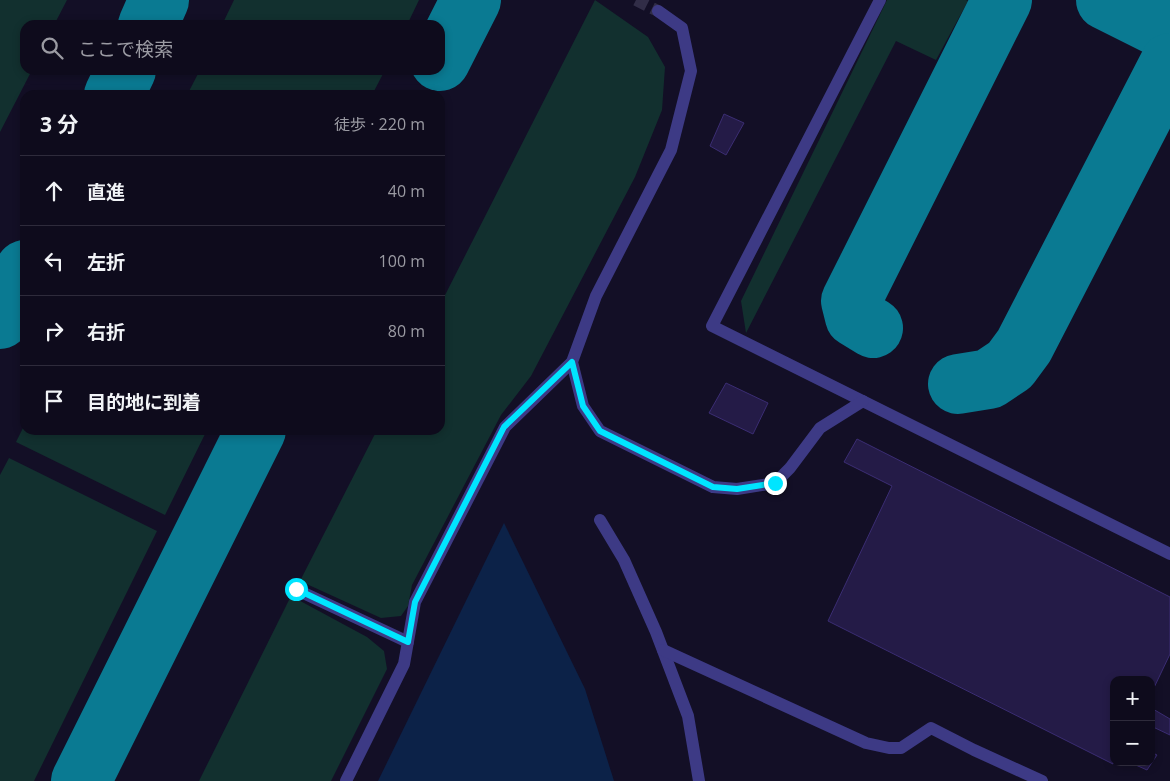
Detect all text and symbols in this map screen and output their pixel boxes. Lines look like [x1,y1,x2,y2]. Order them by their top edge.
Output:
search box [20,20,445,75]
icon: search [38,34,66,62]
text: ここで検索 [78,36,173,62]
text: 3 分 [40,110,78,138]
text: 徒歩 · 220 m [334,113,425,135]
icon: ahead [40,177,68,205]
text: 直進 [87,179,125,205]
text: 40 m [388,180,425,202]
icon: left [40,247,68,275]
text: 左折 [87,249,125,275]
text: 100 m [379,250,425,272]
icon: right [40,317,68,345]
text: 右折 [87,319,125,345]
text: 80 m [388,320,425,342]
icon: arrive [40,387,68,415]
text: 目的地に到着 [87,389,201,415]
route end [764,472,787,495]
route start [285,578,308,601]
map controls [1110,676,1155,766]
button: + [1110,676,1155,721]
button: − [1110,721,1155,766]

